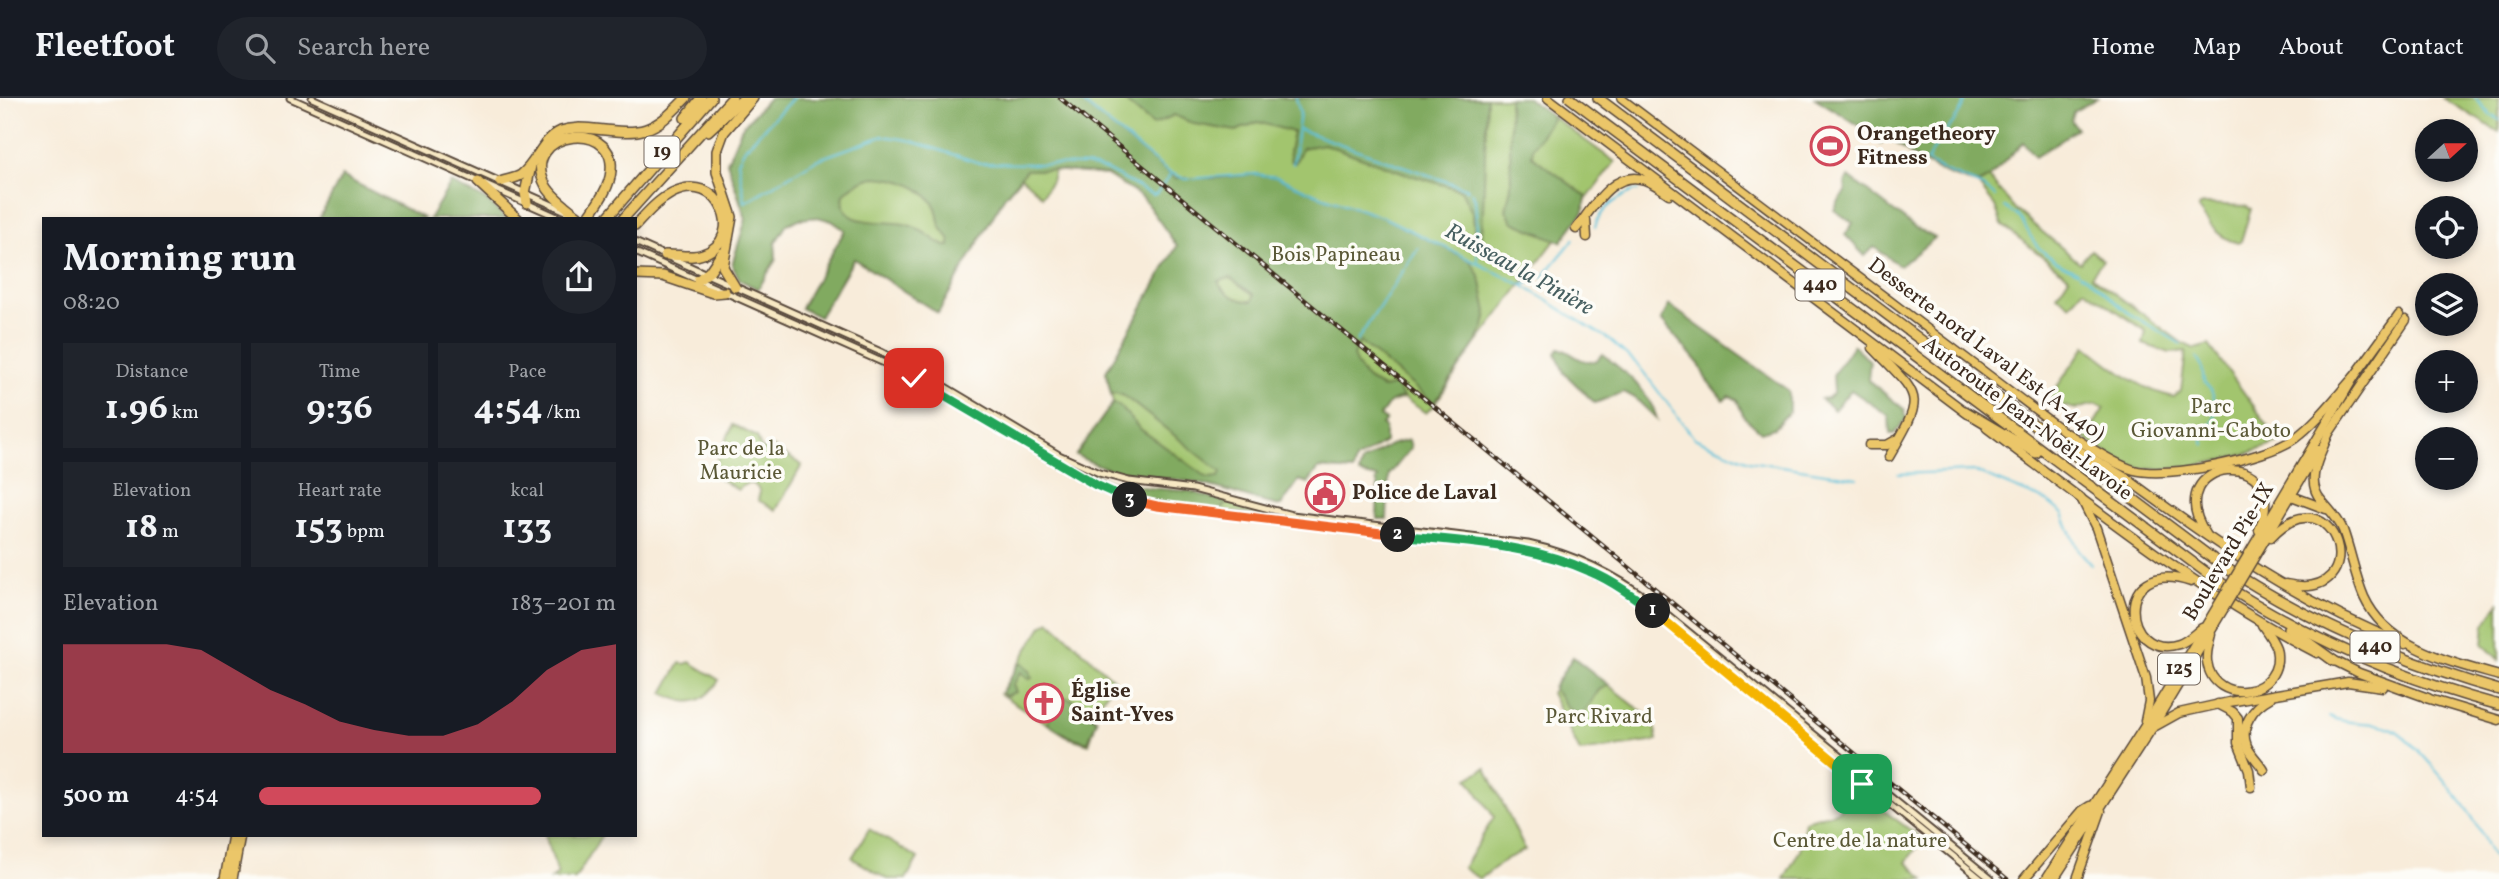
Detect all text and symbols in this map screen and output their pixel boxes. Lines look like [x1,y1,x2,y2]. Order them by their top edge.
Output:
search box [217,17,707,80]
text: Fleetfoot [35,25,175,71]
icon: search [241,29,279,67]
text: Search here [297,30,430,66]
text: Home [2091,31,2155,65]
text: Map [2193,31,2241,65]
text: About [2279,31,2344,65]
text: Contact [2382,31,2464,65]
north arrow [2415,119,2478,182]
map controls [2415,119,2478,490]
place label: Orangetheory Fitness [1857,120,1996,173]
sports icon: Orangetheory Fitness [1809,125,1851,167]
road number: 19 [644,136,680,168]
button: locate [2415,196,2478,259]
water label: Ruisseau la Pinière [1439,216,1600,324]
text: Morning run [63,234,297,287]
button: share [542,240,616,314]
park label: Bois Papineau [1271,241,1401,270]
street label: Desserte nord Laval Est (A-440) [1862,251,2110,449]
road number: 440 [1796,270,1844,300]
button: layers [2415,273,2478,336]
text: 08:20 [63,287,120,319]
street label: Autoroute Jean-Noël-Lavoie [1916,330,2138,508]
pin [884,348,944,408]
button: + [2415,350,2478,413]
text: Distance [115,359,188,385]
text: Time [319,359,360,385]
text: Pace [508,359,546,385]
icon: check [895,359,933,397]
text: 1.96 [105,385,168,433]
text: 9:36 [306,385,373,433]
text: 4:54 [474,385,543,433]
park label: Parc Giovanni-Caboto [2131,393,2291,446]
text: km [168,400,199,426]
text: /km [543,400,581,426]
button: − [2415,427,2478,490]
park label: Parc de la Mauricie [697,435,785,488]
public building icon: Police de Laval [1304,472,1346,514]
street label: Boulevard Pie-IX [2176,477,2282,627]
text: Elevation [112,478,191,504]
text: Heart rate [298,478,381,504]
text: kcal [510,478,544,504]
place label: Police de Laval [1352,479,1497,508]
pin: 3 [1112,482,1148,518]
text: 3 [1125,486,1134,512]
text: 18 [125,504,158,552]
text: 153 [294,504,343,552]
text: 133 [502,504,552,552]
pin: 2 [1380,518,1416,552]
text: m [158,519,179,545]
text: bpm [343,519,385,545]
text: 2 [1393,521,1402,547]
text: Elevation [63,588,159,620]
text: 183–201 m [511,588,616,620]
pin: 1 [1636,594,1670,628]
text: 1 [1649,597,1656,623]
road number: 440 [2350,632,2400,662]
road number: 125 [2158,654,2200,684]
place label: Église Saint-Yves [1071,677,1174,730]
church icon: Église Saint-Yves [1023,682,1065,724]
park label: Parc Rivard [1545,703,1653,732]
pin [1832,754,1892,814]
icon: arrive [1843,765,1881,803]
text: 500 m [63,780,129,812]
text: 4:54 [175,780,219,812]
park label: Centre de la nature [1773,827,1947,856]

